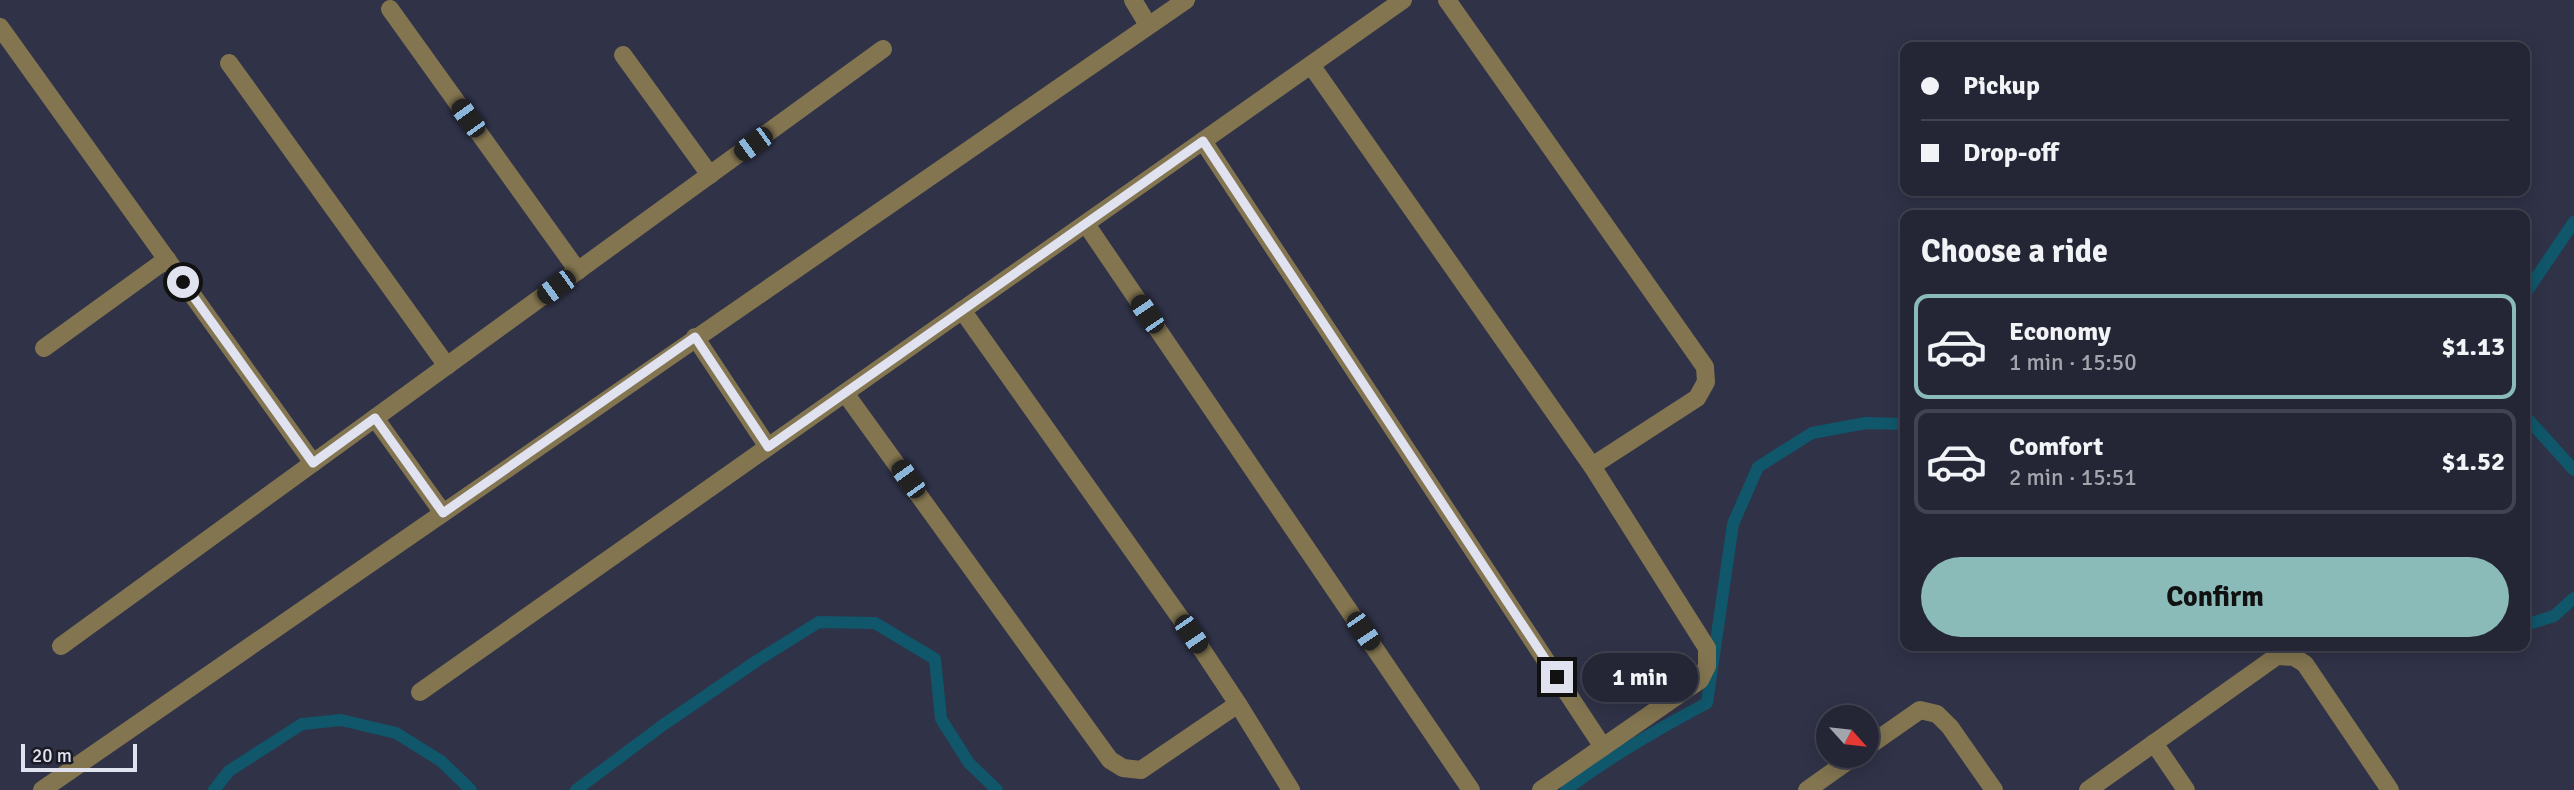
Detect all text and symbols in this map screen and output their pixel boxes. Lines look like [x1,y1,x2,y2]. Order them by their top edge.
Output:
text: Pickup [1963,70,2040,102]
car [448,95,489,141]
car [730,123,777,165]
text: Drop-off [1963,137,2059,169]
text: Choose a ride [1921,232,2108,271]
route start [167,266,199,298]
car [533,266,580,308]
car [1127,291,1168,337]
icon: car [1925,315,1988,378]
text: Economy [2009,316,2111,348]
text: $1.13 [2441,331,2505,363]
text: 1 min · 15:50 [2009,348,2137,377]
icon: car [1925,430,1988,493]
text: Comfort [2009,431,2103,463]
text: $1.52 [2441,446,2505,478]
car [888,456,929,502]
text: 2 min · 15:51 [2009,463,2137,492]
button: Confirm [1921,557,2509,637]
car [1343,608,1384,654]
car [1171,611,1212,657]
callout: 1 min [1582,652,1697,702]
route end [1541,661,1573,693]
text: 1 min [1612,663,1668,692]
north arrow [1816,705,1880,768]
map controls [1816,705,1879,768]
scale bar [21,741,136,773]
text: 20 m [32,744,72,768]

